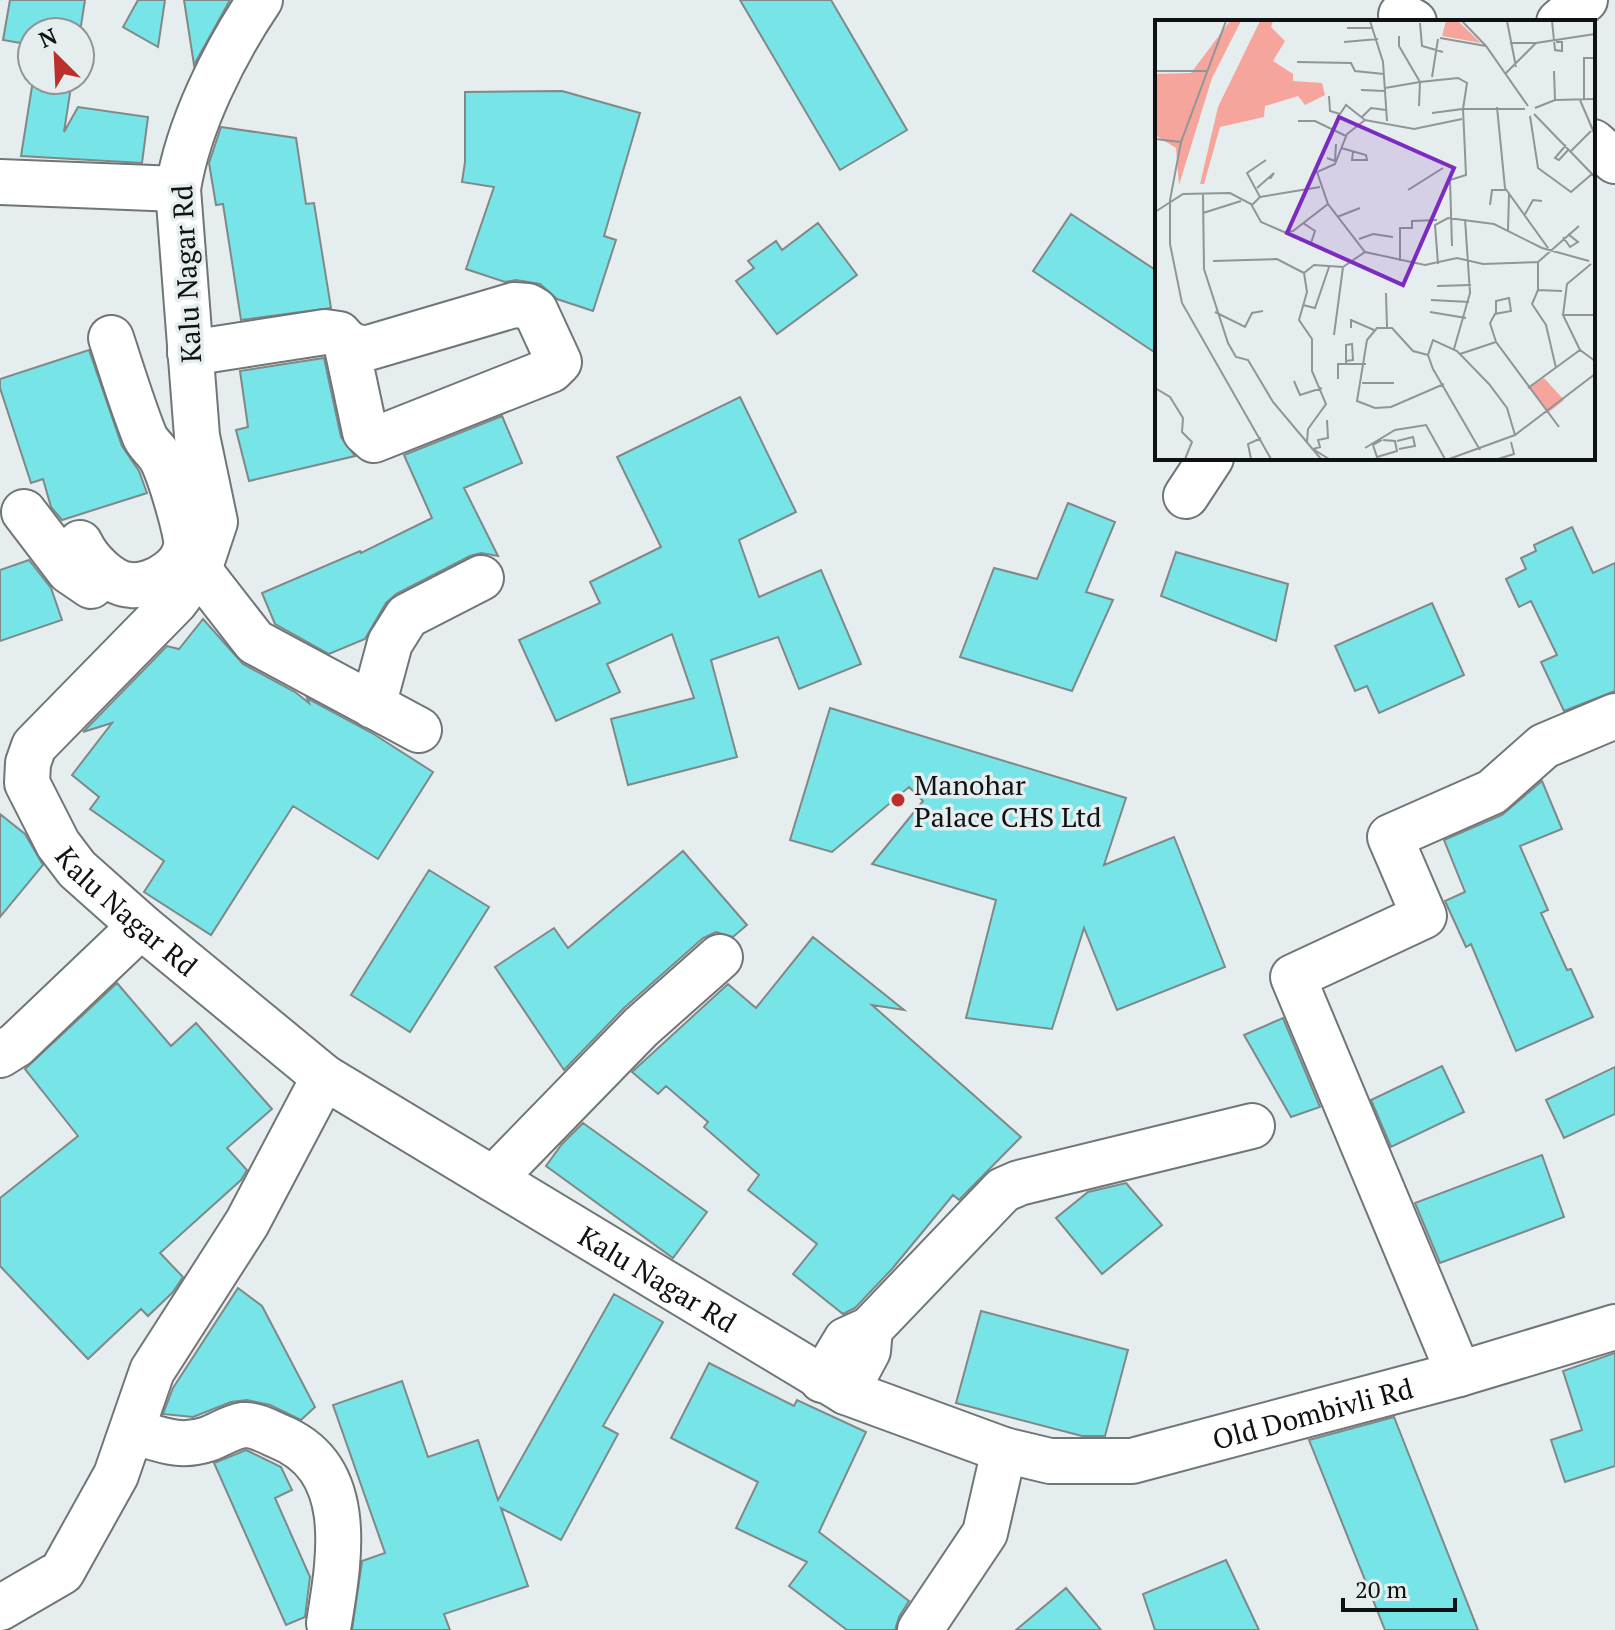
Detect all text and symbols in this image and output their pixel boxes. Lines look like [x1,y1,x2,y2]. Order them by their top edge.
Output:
north arrow [16,16,96,96]
inset map [1155,20,1595,460]
text: N [34,21,61,54]
street label: Kalu Nagar Rd [163,184,209,364]
place label: Manohar Palace CHS Ltd [914,766,1102,835]
marker: Manohar Palace CHS Ltd [889,791,907,809]
street label: Kalu Nagar Rd [48,839,205,984]
street label: Kalu Nagar Rd [572,1217,744,1340]
street label: Old Dombivli Rd [1208,1369,1417,1457]
scale bar [1343,1562,1455,1612]
text: 20 m [1355,1573,1407,1605]

